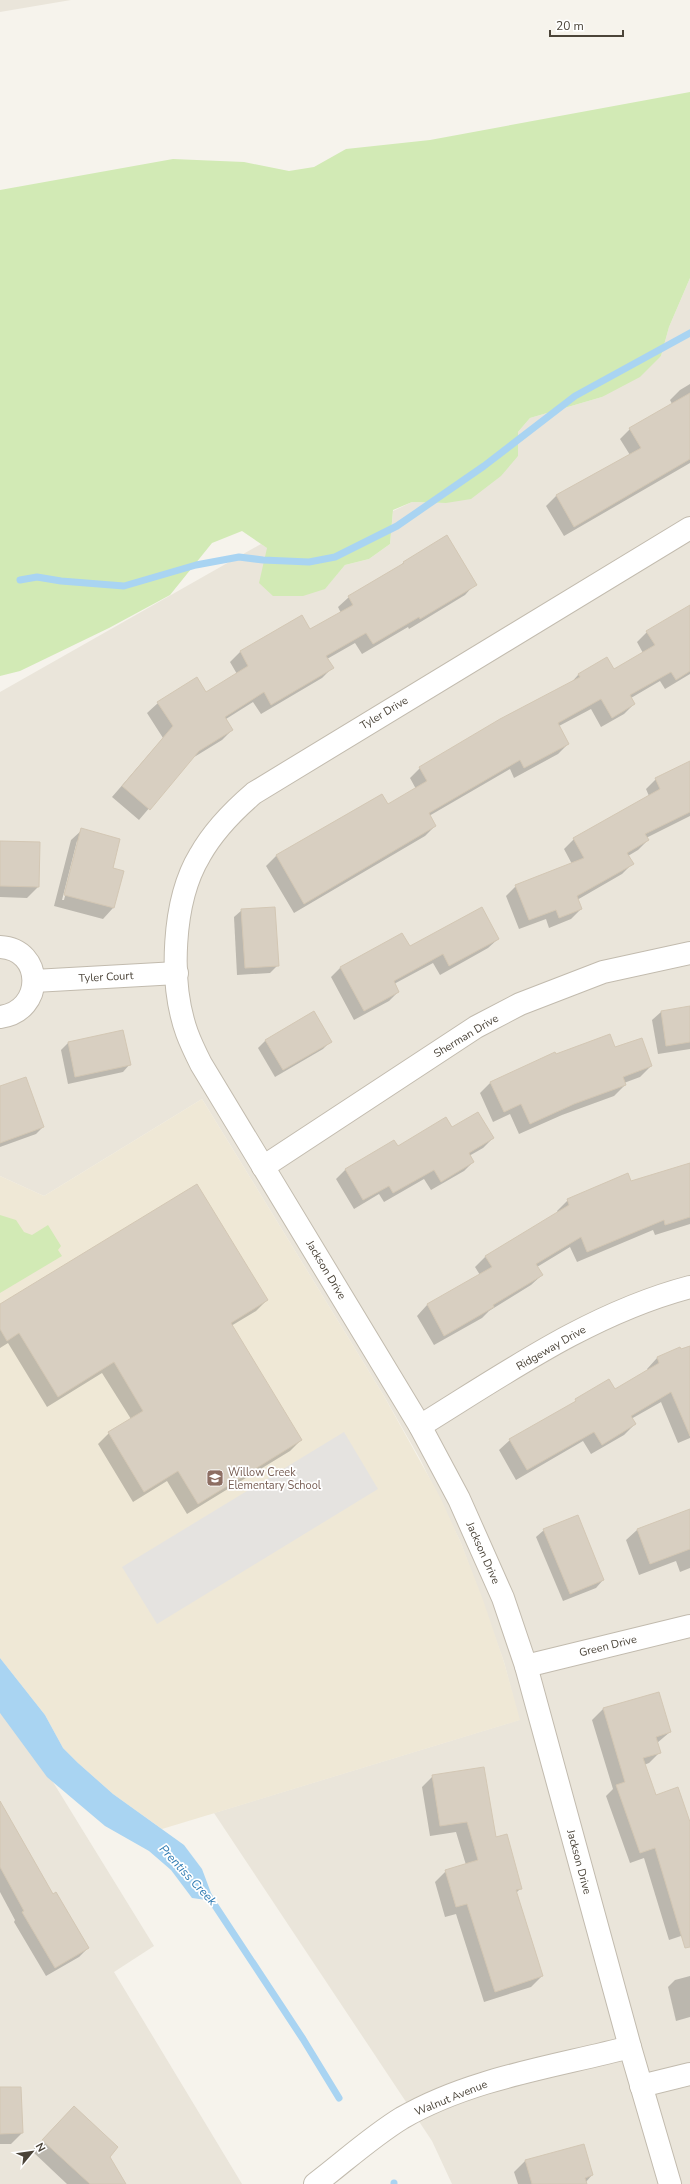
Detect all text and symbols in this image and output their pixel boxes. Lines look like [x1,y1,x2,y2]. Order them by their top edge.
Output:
scale bar [550,12,623,38]
text: 20 m [556,18,584,34]
street label: Tyler Drive [357,693,411,733]
street label: Tyler Court [78,968,134,986]
street label: Sherman Drive [431,1011,501,1061]
street label: Jackson Drive [302,1237,350,1302]
street label: Ridgeway Drive [513,1322,589,1374]
place label: Willow Creek Elementary School [228,1465,322,1493]
school or university icon: Willow Creek Elementary School [205,1468,225,1488]
street label: Jackson Drive [462,1519,503,1587]
street label: Green Drive [578,1632,638,1660]
street label: Jackson Drive [563,1827,595,1896]
water label: Prentiss Creek [156,1841,221,1910]
street label: Walnut Avenue [412,2077,490,2119]
north arrow [12,2132,52,2172]
text: N [32,2140,49,2155]

